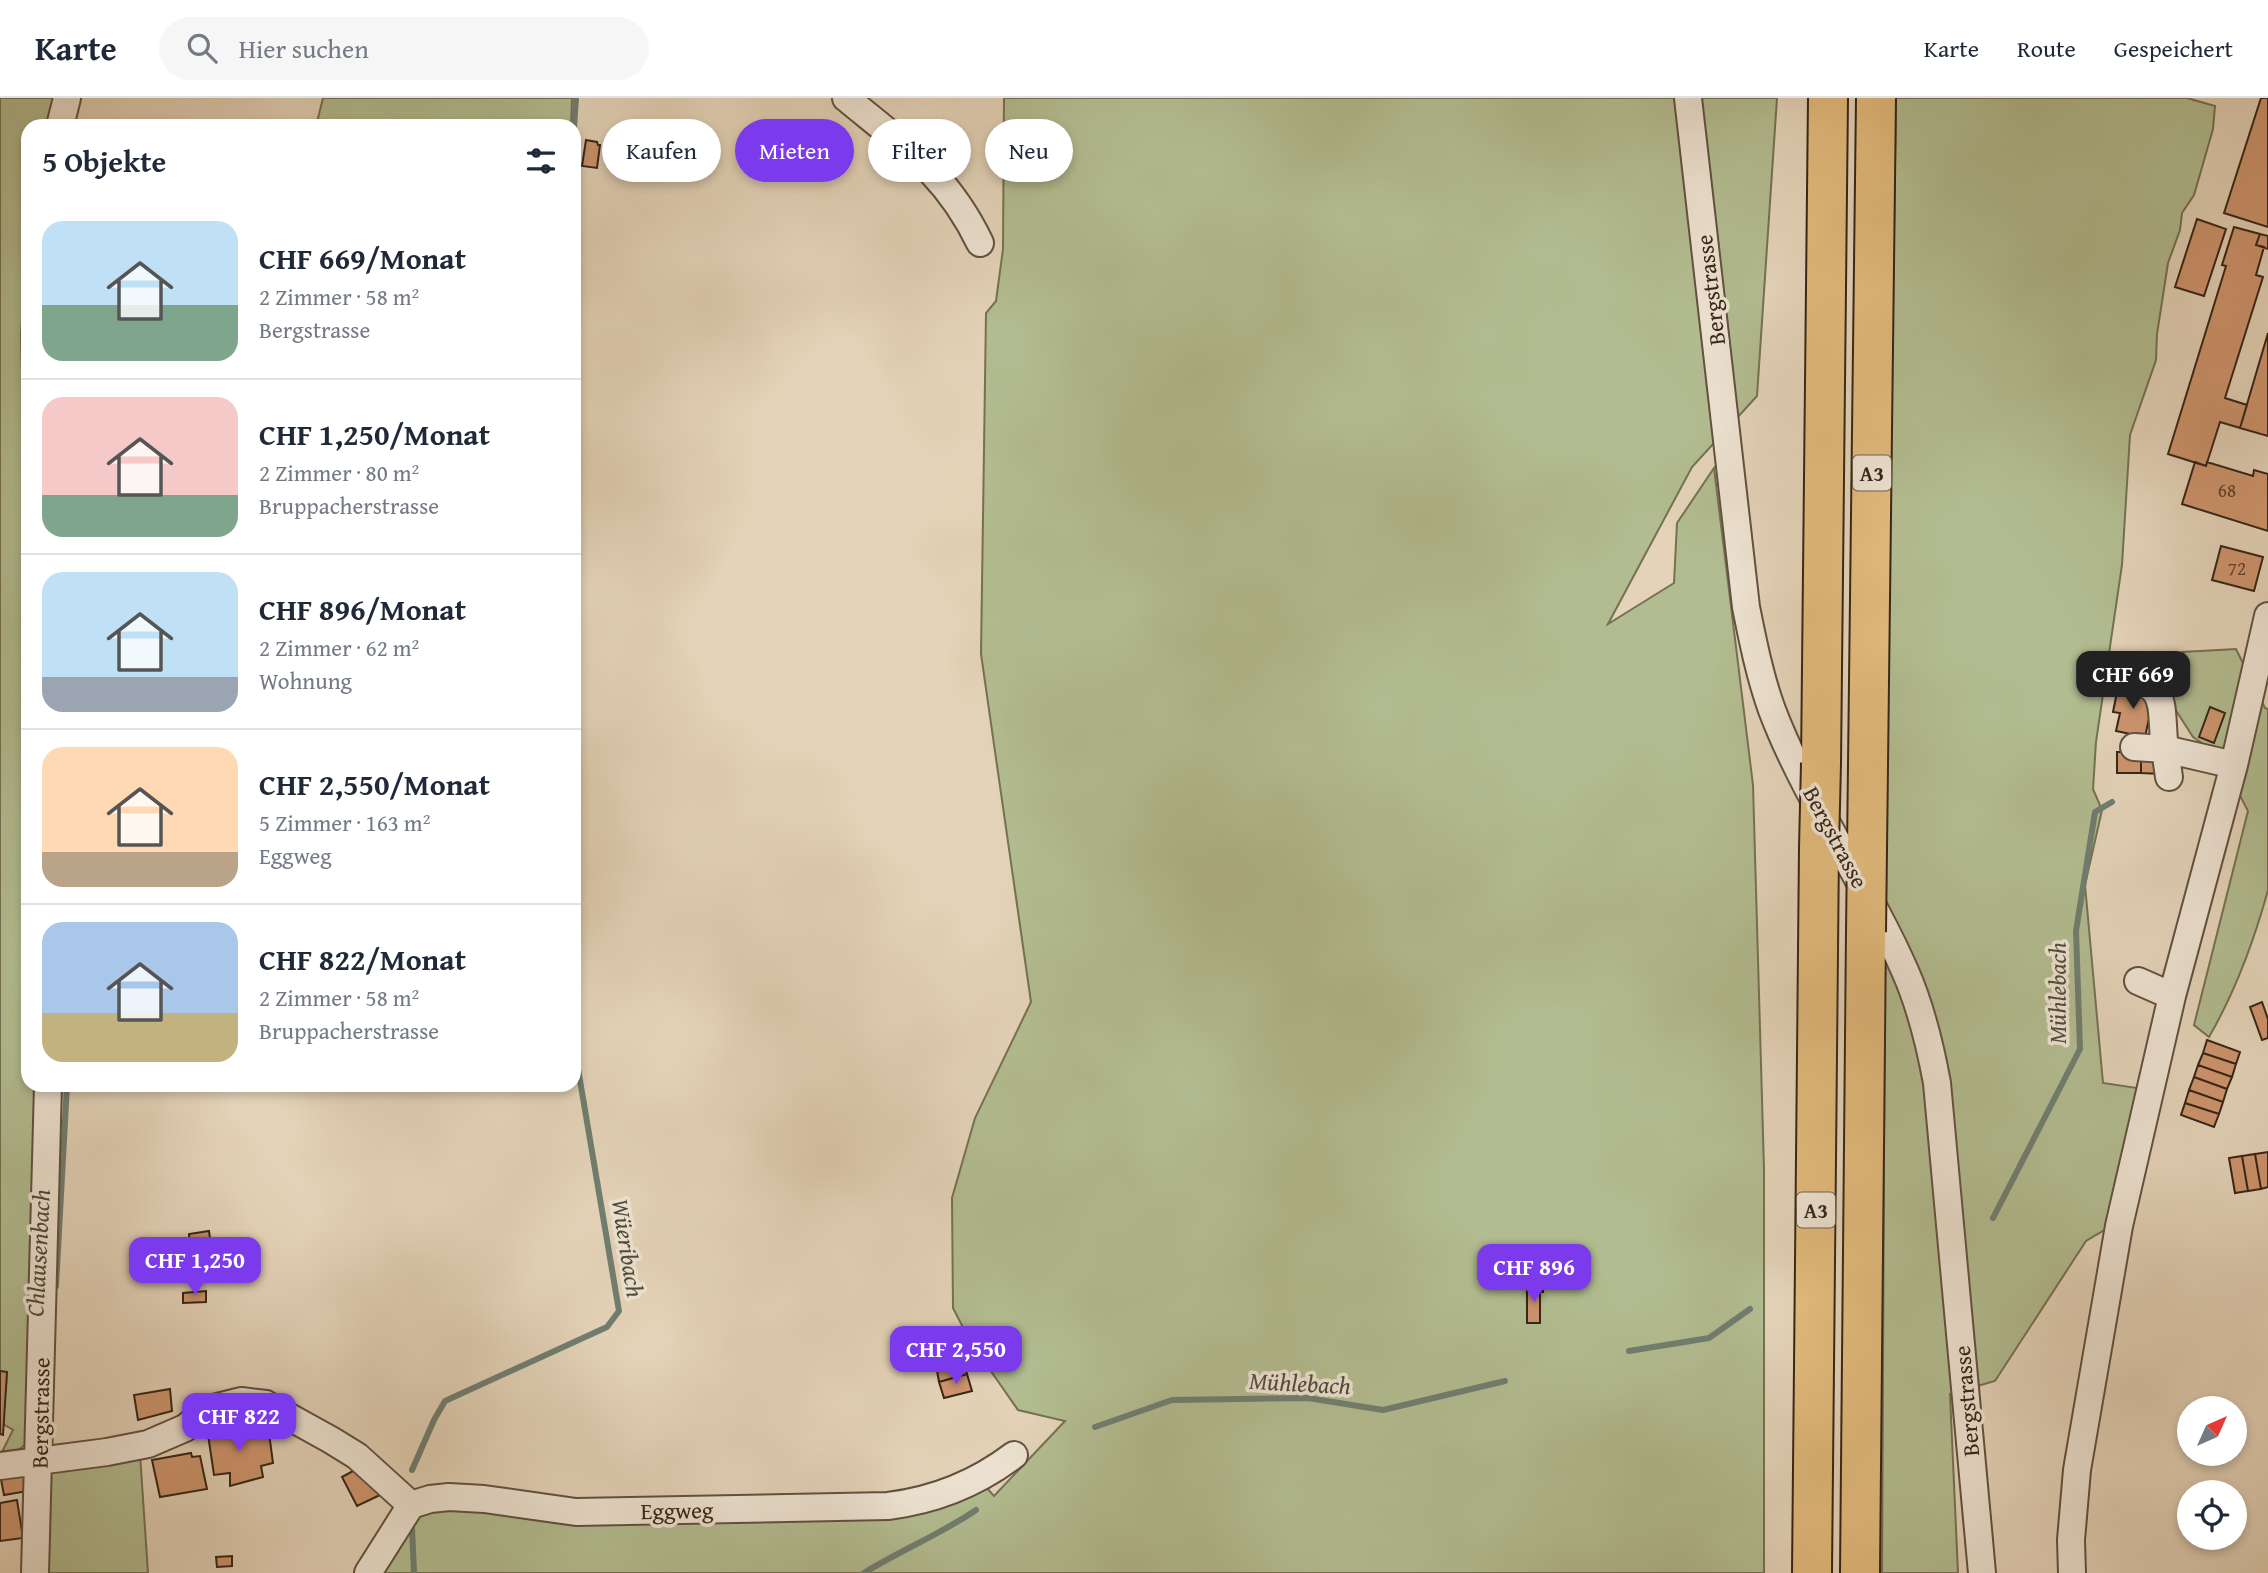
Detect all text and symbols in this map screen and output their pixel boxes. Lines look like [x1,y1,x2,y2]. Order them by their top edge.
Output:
search box [159,17,649,80]
text: Karte [35,24,117,72]
icon: search [183,29,221,67]
text: Hier suchen [239,29,369,68]
text: Karte [1924,31,1979,66]
text: Route [2017,31,2076,66]
text: Gespeichert [2114,31,2233,66]
chip: Kaufen [602,119,721,182]
chip: Mieten [735,119,854,182]
chip: Filter [868,119,971,182]
chip: Neu [985,119,1073,182]
text: 5 Objekte [42,139,166,183]
icon: filters [522,142,560,180]
street label: Bergstrasse [1687,233,1733,347]
text: CHF 669/Monat [259,236,466,280]
icon: home [98,249,182,333]
text: 2 Zimmer · 58 m² [259,280,419,313]
text: Bergstrasse [259,313,370,346]
text: CHF 1,250/Monat [259,412,490,456]
icon: home [98,425,182,509]
text: 2 Zimmer · 80 m² [259,456,419,489]
road number: A3 [1853,456,1891,490]
house number: 68 [2218,476,2236,504]
text: Bruppacherstrasse [259,489,439,522]
house number: 72 [2228,554,2246,582]
text: CHF 896/Monat [259,587,466,631]
icon: home [98,600,182,684]
text: 2 Zimmer · 62 m² [259,631,419,664]
pin: CHF 669 [2068,652,2198,711]
text: CHF 669 [2092,657,2174,690]
text: Wohnung [259,664,352,697]
text: CHF 2,550/Monat [259,762,490,806]
icon: home [98,775,182,859]
street label: Bergstrasse [1795,780,1877,894]
text: 5 Zimmer · 163 m² [259,806,430,839]
text: Eggweg [259,839,332,872]
text: CHF 822/Monat [259,937,466,981]
water label: Mühlebach [2040,942,2075,1044]
icon: home [98,950,182,1034]
text: 2 Zimmer · 58 m² [259,981,419,1014]
text: Bruppacherstrasse [259,1014,439,1047]
water label: Chlausenbach [17,1188,59,1318]
road number: A3 [1797,1192,1835,1228]
water label: Wüeribach [603,1196,653,1300]
pin: CHF 1,250 [115,1238,275,1297]
text: CHF 1,250 [145,1243,245,1276]
pin: CHF 896 [1469,1244,1599,1304]
text: CHF 896 [1493,1250,1575,1283]
pin: CHF 2,550 [876,1326,1036,1386]
text: CHF 2,550 [906,1332,1006,1365]
street label: Bergstrasse [1945,1344,1987,1458]
street label: Bergstrasse [23,1357,57,1469]
water label: Mühlebach [1248,1363,1352,1403]
pin: CHF 822 [174,1394,304,1453]
north arrow [2177,1396,2247,1466]
map controls [2177,1396,2247,1550]
text: CHF 822 [198,1399,280,1432]
button: locate [2177,1480,2247,1550]
street label: Eggweg [640,1493,714,1527]

